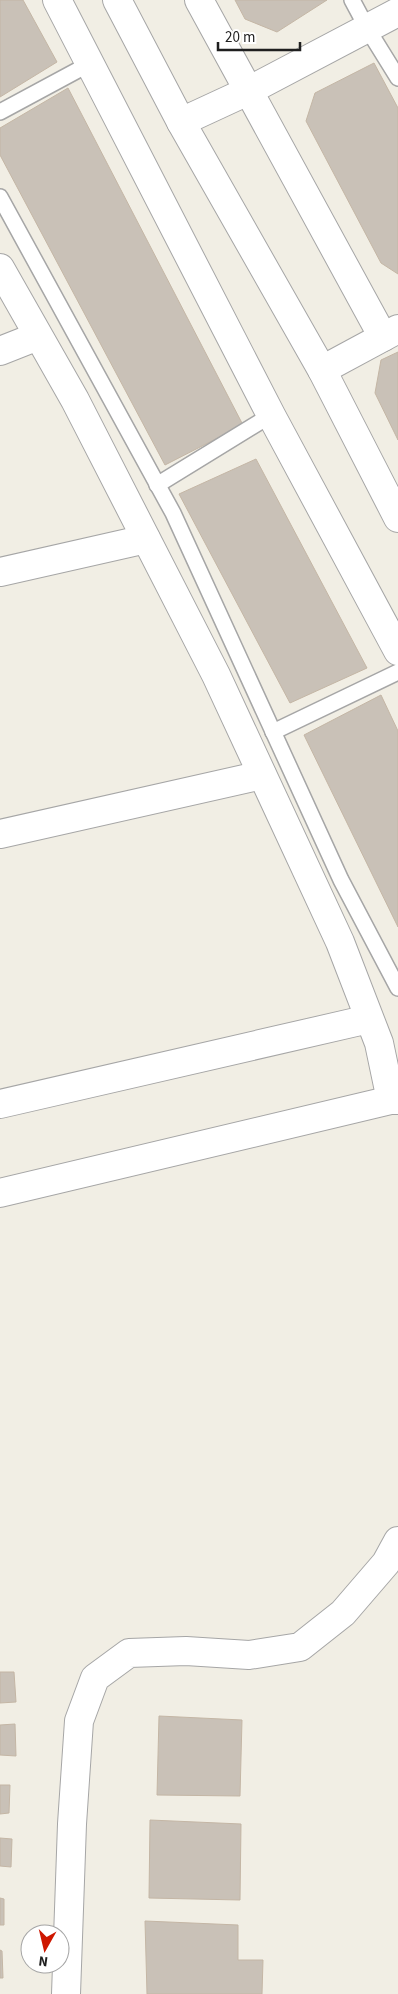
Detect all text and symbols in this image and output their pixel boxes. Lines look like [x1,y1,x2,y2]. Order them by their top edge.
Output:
scale bar [218,20,300,52]
text: 20 m [225,27,255,48]
north arrow [20,1924,70,1974]
text: N [37,1950,49,1971]

